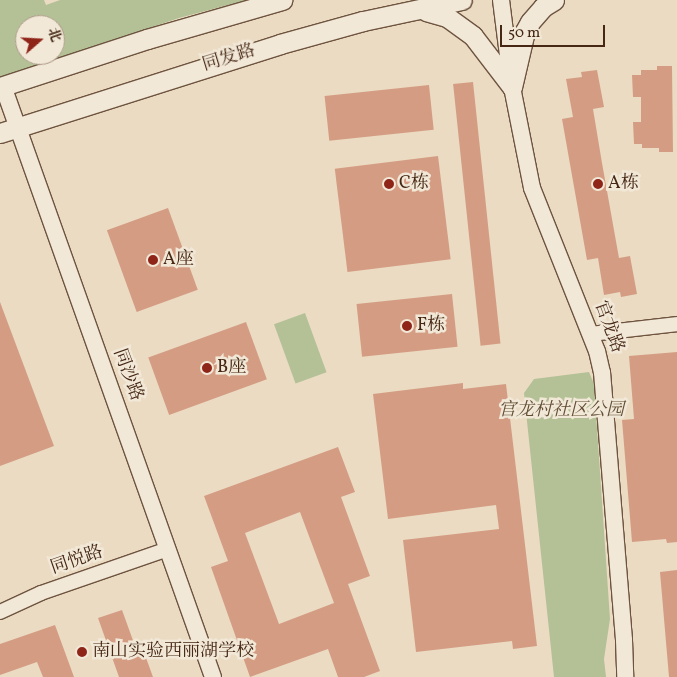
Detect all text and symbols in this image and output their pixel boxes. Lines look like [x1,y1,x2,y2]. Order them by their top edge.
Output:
north arrow [15,15,65,65]
scale bar [502,15,607,47]
text: 50 m [508,23,540,44]
text: 北 [42,26,65,45]
street label: 同发路 [200,41,258,77]
place label: C栋 [399,173,429,195]
place label: A栋 [608,173,639,195]
marker: C栋 [383,178,395,190]
marker: A栋 [592,178,604,190]
place label: A座 [163,249,194,271]
marker: A座 [147,254,159,266]
street label: 官龙路 [589,298,627,356]
place label: F栋 [417,315,445,337]
marker: F栋 [401,320,413,332]
street label: 同沙路 [108,346,146,404]
place label: B座 [217,357,246,379]
marker: B座 [201,362,213,374]
park label: 官龙村社区公园 [498,400,624,422]
street label: 同悦路 [48,542,106,580]
place label: 南山实验西丽湖学校 [92,641,254,663]
marker: 南山实验西丽湖学校 [76,646,88,658]

